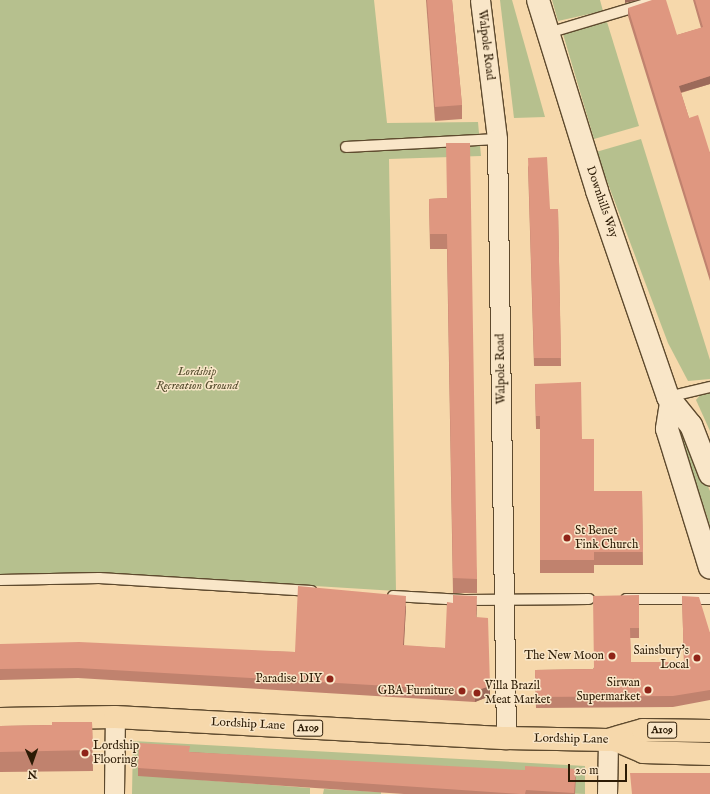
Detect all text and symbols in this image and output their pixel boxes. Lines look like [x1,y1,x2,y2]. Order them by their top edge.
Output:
street label: Walpole Road [475,9,497,81]
street label: Downhills Way [583,164,621,240]
street label: Walpole Road [493,334,509,404]
park label: Lordship Recreation Ground [156,365,238,393]
place label: St Benet Fink Church [575,524,638,552]
marker: St Benet Fink Church [562,533,572,543]
place label: Sainsbury's Local [634,644,689,672]
place label: The New Moon [524,649,604,663]
marker: The New Moon [607,651,617,661]
marker: Sainsbury's Local [692,653,702,663]
place label: Paradise DIY [256,672,322,686]
marker: Paradise DIY [325,674,335,684]
place label: Sirwan Supermarket [576,676,640,704]
place label: Villa Brazil Meat Market [485,679,550,707]
place label: GBA Furniture [378,684,454,698]
marker: Sirwan Supermarket [643,685,653,695]
marker: GBA Furniture [457,686,467,696]
marker: Villa Brazil Meat Market [472,688,482,698]
street label: Lordship Lane [210,715,286,733]
road number: A109 [293,719,323,737]
road number: A109 [647,721,677,739]
street label: Lordship Lane [534,731,608,747]
place label: Lordship Flooring [93,739,139,767]
north arrow [12,742,52,782]
marker: Lordship Flooring [80,748,90,758]
scale bar [570,756,629,782]
text: 20 m [575,763,598,778]
text: N [27,767,37,781]

